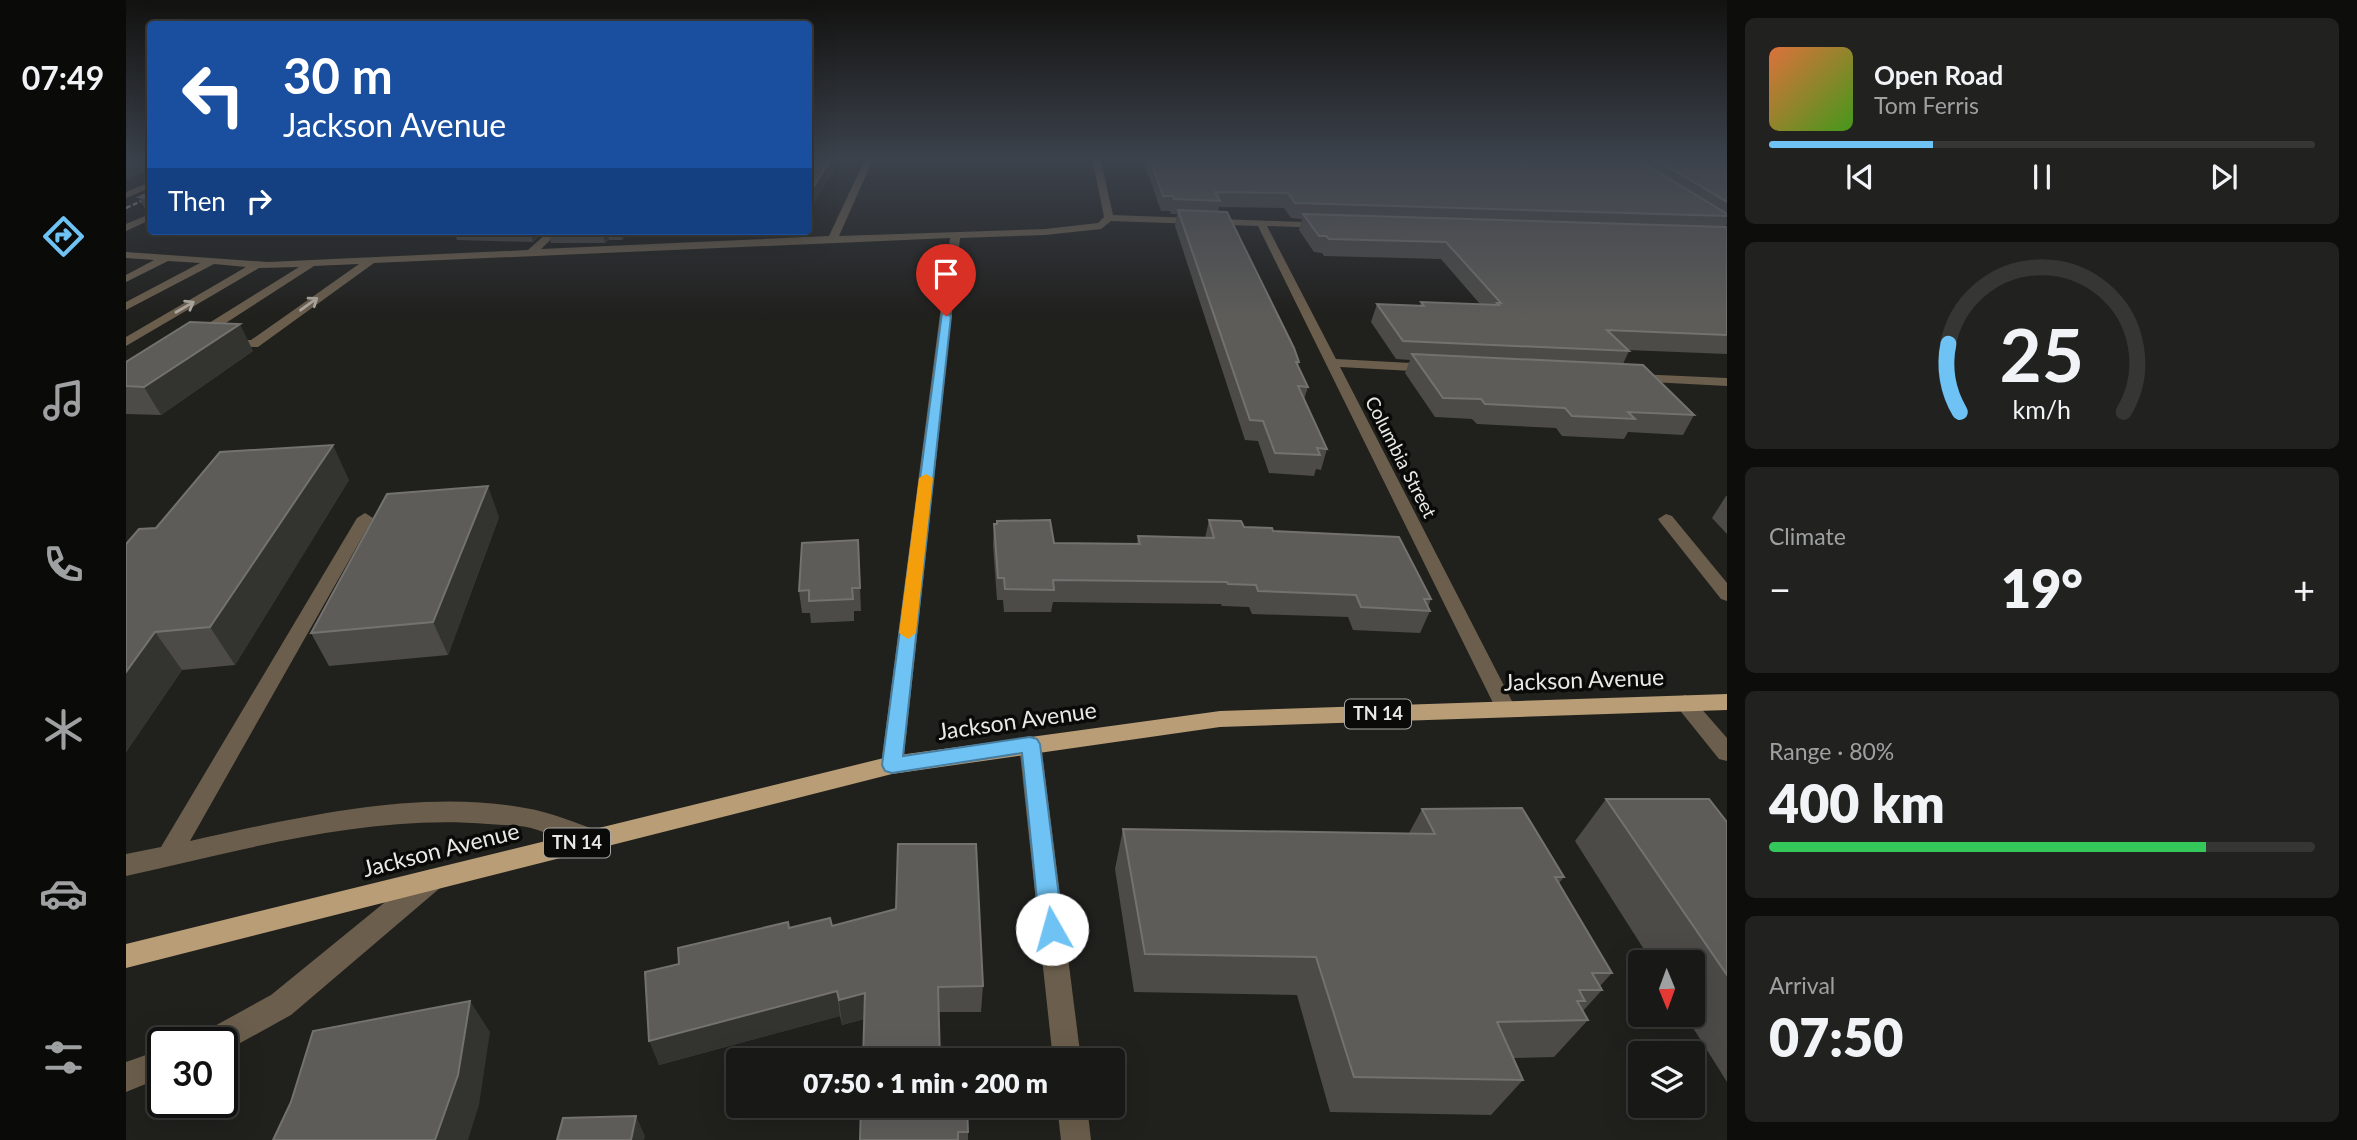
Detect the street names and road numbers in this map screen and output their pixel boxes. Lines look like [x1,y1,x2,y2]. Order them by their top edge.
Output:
street label: Columbia Street [1361,392,1442,522]
street label: Jackson Avenue [1503,662,1665,696]
street label: Jackson Avenue [935,695,1098,745]
road number: TN 14 [1345,700,1411,728]
street label: Jackson Avenue [360,816,522,882]
road number: TN 14 [544,828,610,858]

